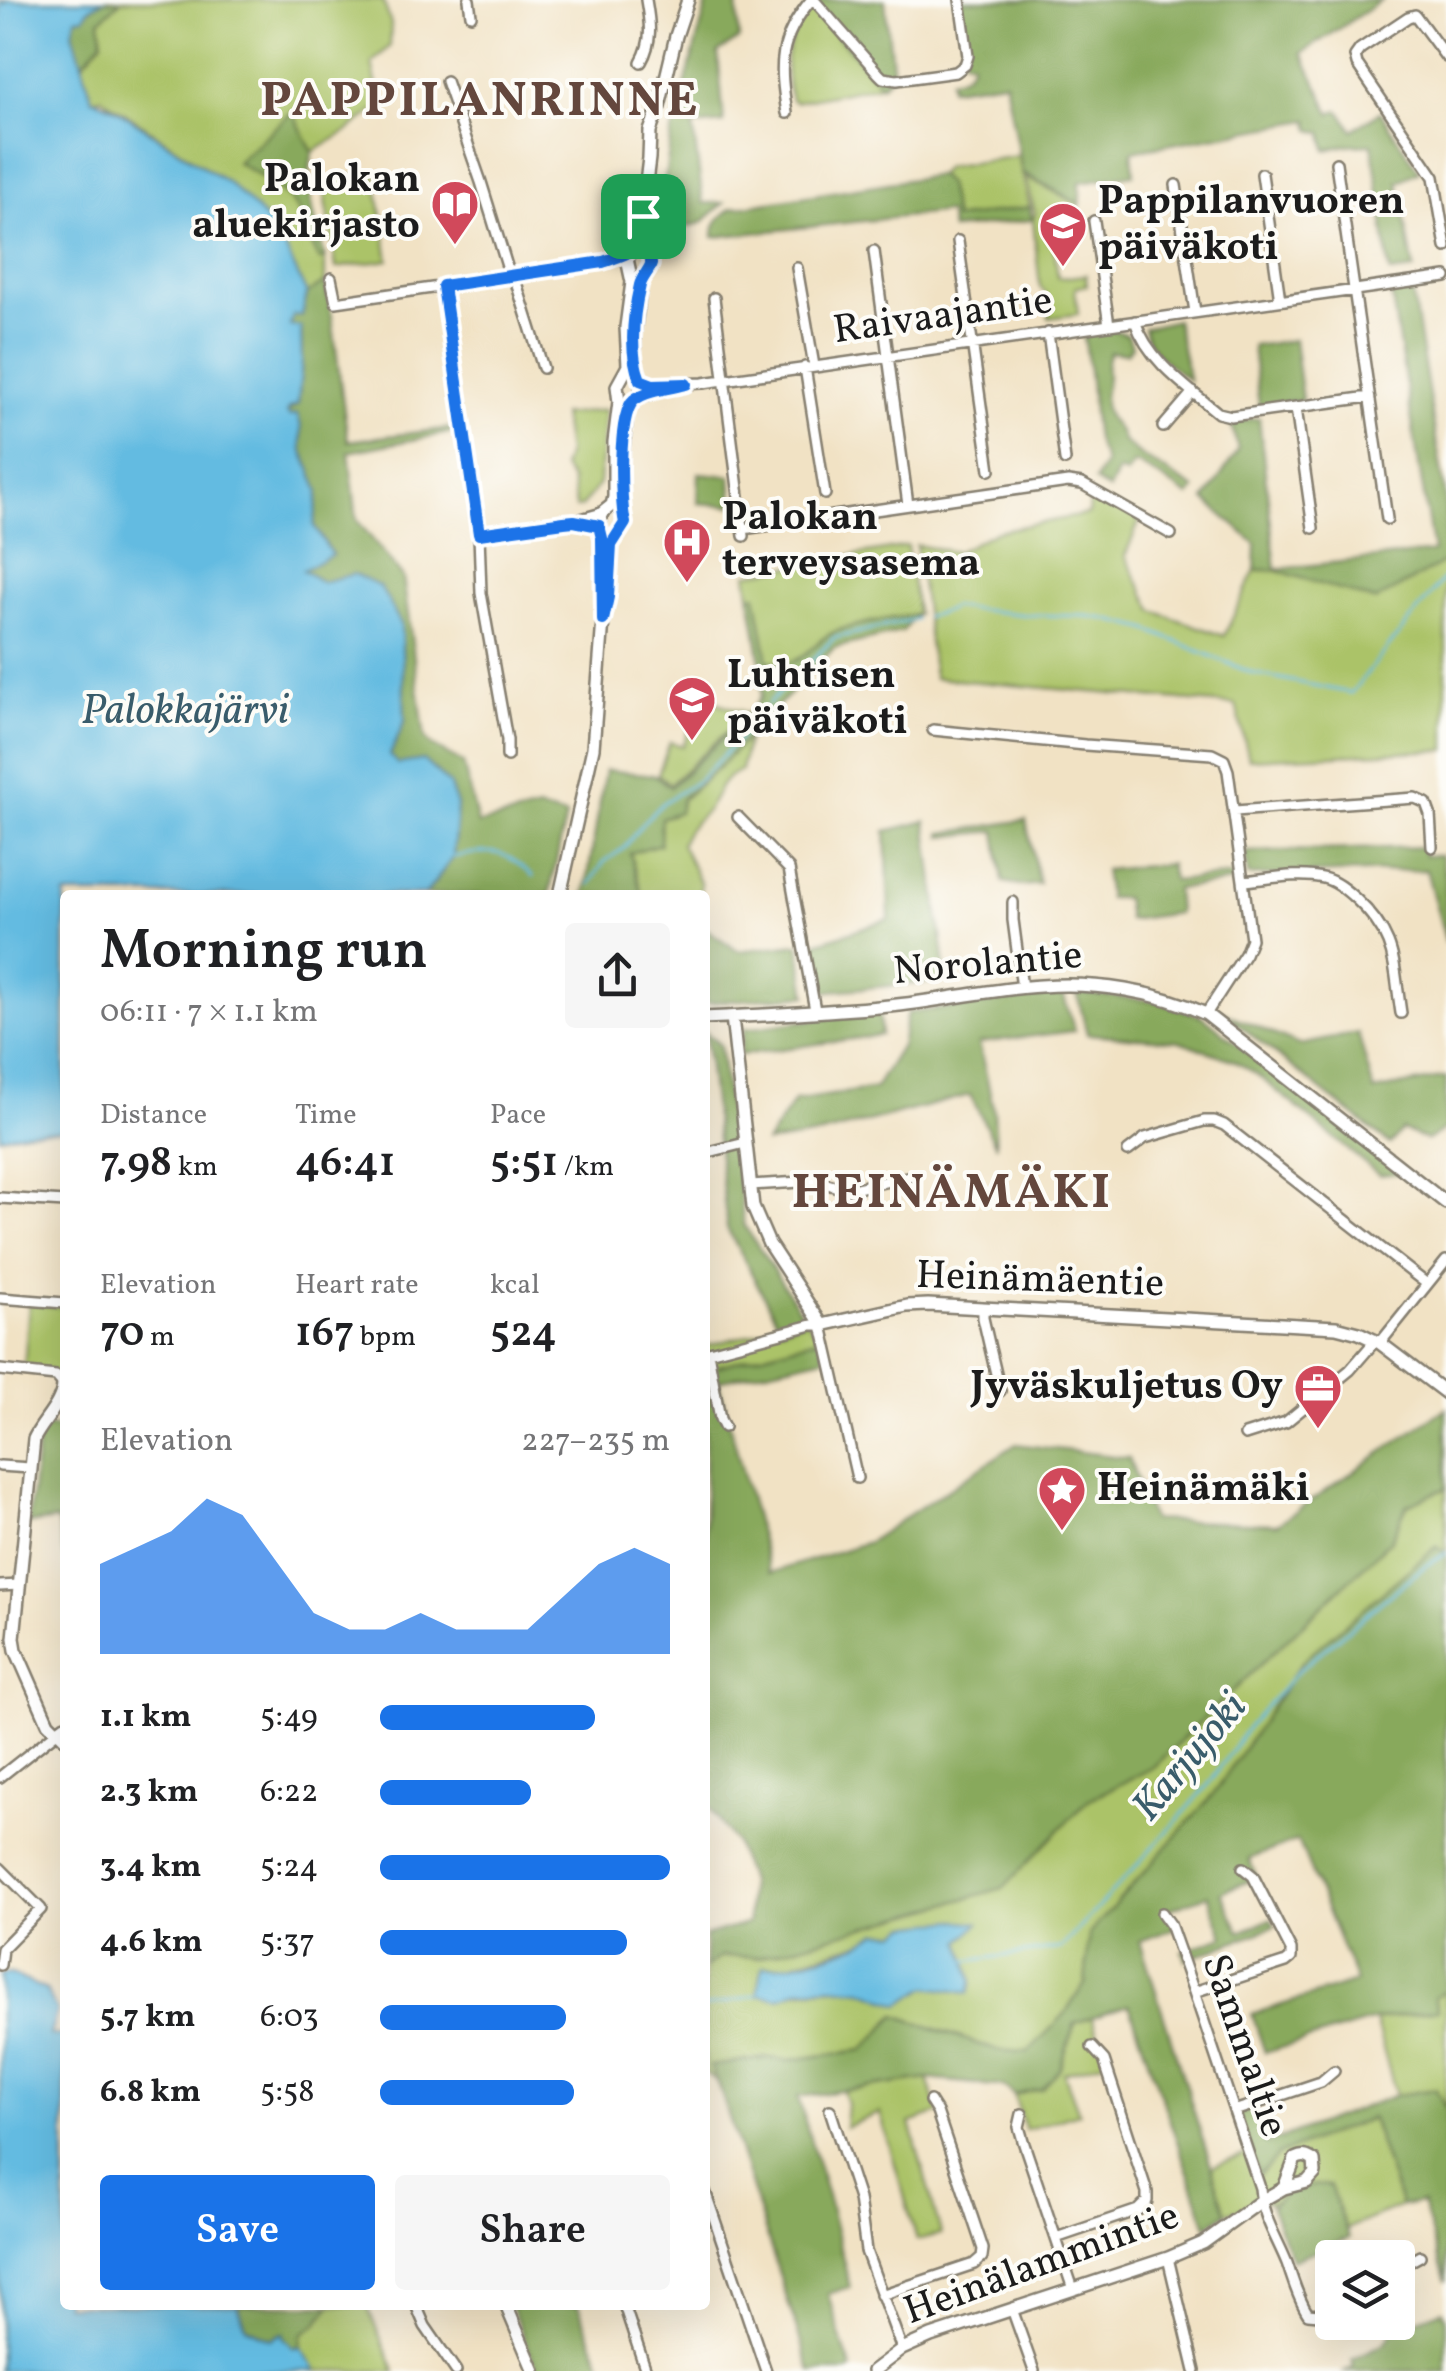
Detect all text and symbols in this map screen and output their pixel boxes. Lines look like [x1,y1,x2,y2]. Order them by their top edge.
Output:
district label: PAPPILANRINNE [260,67,700,137]
place label: Palokan aluekirjasto [192,153,420,255]
pin [601,174,686,259]
place label: Pappilanvuoren päiväkoti [1098,175,1405,277]
library icon: Palokan aluekirjasto [429,178,481,246]
icon: arrive [616,189,671,244]
school or university icon: Pappilanvuoren päiväkoti [1037,200,1089,268]
street label: Raivaajantie [830,274,1056,360]
place label: Palokan terveysasema [722,491,980,593]
hospital icon: Palokan terveysasema [661,516,713,584]
place label: Luhtisen päiväkoti [727,649,908,751]
school or university icon: Luhtisen päiväkoti [666,674,718,742]
water label: Palokkajärvi [81,683,289,742]
text: Morning run [100,915,428,991]
button: share [565,923,670,1028]
street label: Norolantie [891,929,1085,1001]
text: 06:11 · 7 × 1.1 km [100,991,318,1035]
text: Distance [100,1096,207,1135]
text: Time [295,1096,356,1135]
text: Pace [490,1096,546,1135]
text: 7.98 [100,1135,172,1194]
text: 46:41 [295,1135,395,1194]
text: 5:51 [490,1135,558,1194]
text: km [172,1148,218,1187]
text: /km [558,1148,614,1187]
district label: HEINÄMÄKI [791,1159,1113,1229]
street label: Heinämäentie [915,1249,1165,1313]
text: Elevation [100,1266,216,1305]
text: Heart rate [295,1266,419,1305]
text: kcal [490,1266,540,1305]
text: 70 [100,1305,144,1364]
text: 167 [295,1305,354,1364]
text: 524 [490,1305,557,1364]
text: m [144,1318,175,1357]
text: bpm [354,1318,416,1357]
place label: Jyväskuljetus Oy [970,1360,1283,1416]
office icon: Jyväskuljetus Oy [1292,1362,1344,1430]
text: Elevation [100,1420,233,1464]
text: 227–235 m [521,1420,670,1464]
place label: Heinämäki [1097,1462,1310,1518]
place icon: Heinämäki [1036,1464,1088,1532]
water label: Karjujoki [1120,1681,1263,1835]
text: 1.1 km [100,1696,192,1740]
text: 5:49 [260,1696,318,1740]
text: 2.3 km [100,1771,198,1815]
text: 6:22 [260,1771,318,1815]
text: 3.4 km [100,1846,202,1890]
text: 5:24 [260,1846,318,1890]
text: 4.6 km [100,1921,203,1965]
text: 5:37 [260,1921,315,1965]
street label: Sammaltie [1186,1947,1300,2145]
text: 5.7 km [100,1996,196,2040]
text: 6:03 [260,1996,319,2040]
text: 6.8 km [100,2071,201,2115]
text: 5:58 [260,2071,315,2115]
button: Save [100,2175,375,2290]
button: Share [395,2175,670,2290]
street label: Heinälammintie [897,2189,1187,2341]
map controls [1315,2240,1415,2340]
button: layers [1315,2240,1415,2340]

